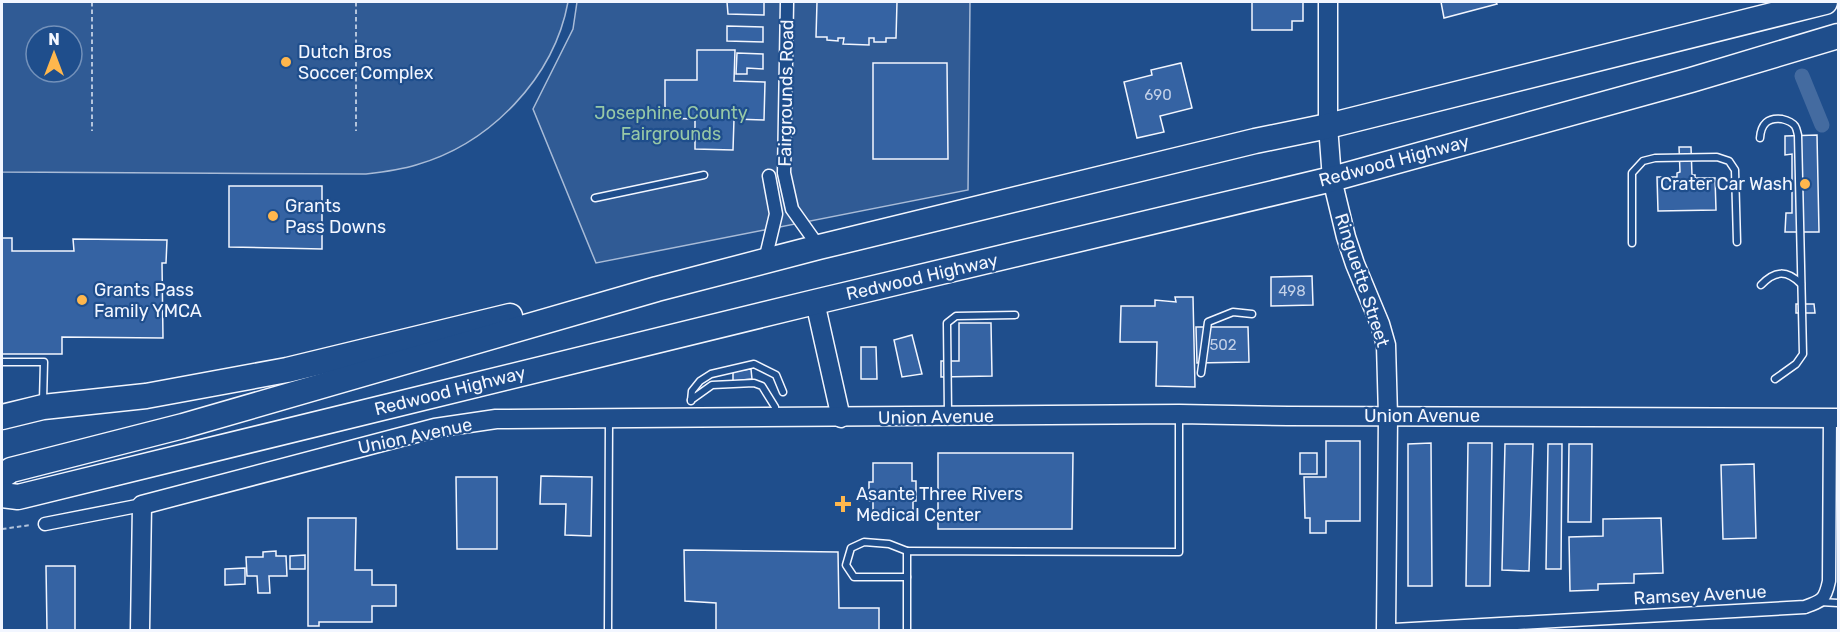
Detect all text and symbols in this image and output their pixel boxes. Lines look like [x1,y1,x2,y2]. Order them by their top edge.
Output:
street label: Fairgrounds Road [774,19,798,167]
north arrow [24,24,84,84]
text: N [48,30,60,49]
place label: Dutch Bros Soccer Complex [298,41,434,84]
marker: Dutch Bros Soccer Complex [279,55,293,69]
house number: 690 [1144,86,1172,104]
park label: Josephine County Fairgrounds [594,102,748,145]
street label: Redwood Highway [1316,130,1472,192]
place label: Crater Car Wash [1660,173,1793,195]
marker: Crater Car Wash [1798,177,1812,191]
place label: Grants Pass Downs [285,195,386,238]
marker: Grants Pass Downs [266,209,280,223]
street label: Ringuette Street [1330,210,1394,350]
street label: Redwood Highway [844,249,1000,305]
place label: Grants Pass Family YMCA [94,279,202,322]
house number: 498 [1278,282,1306,300]
marker: Grants Pass Family YMCA [75,293,89,307]
house number: 502 [1209,336,1237,354]
street label: Redwood Highway [372,362,528,420]
street label: Union Avenue [878,405,994,429]
street label: Union Avenue [1364,405,1480,427]
street label: Union Avenue [356,413,474,459]
place label: Asante Three Rivers Medical Center [856,483,1023,526]
marker: Asante Three Rivers Medical Center [834,495,852,513]
street label: Ramsey Avenue [1633,581,1767,609]

